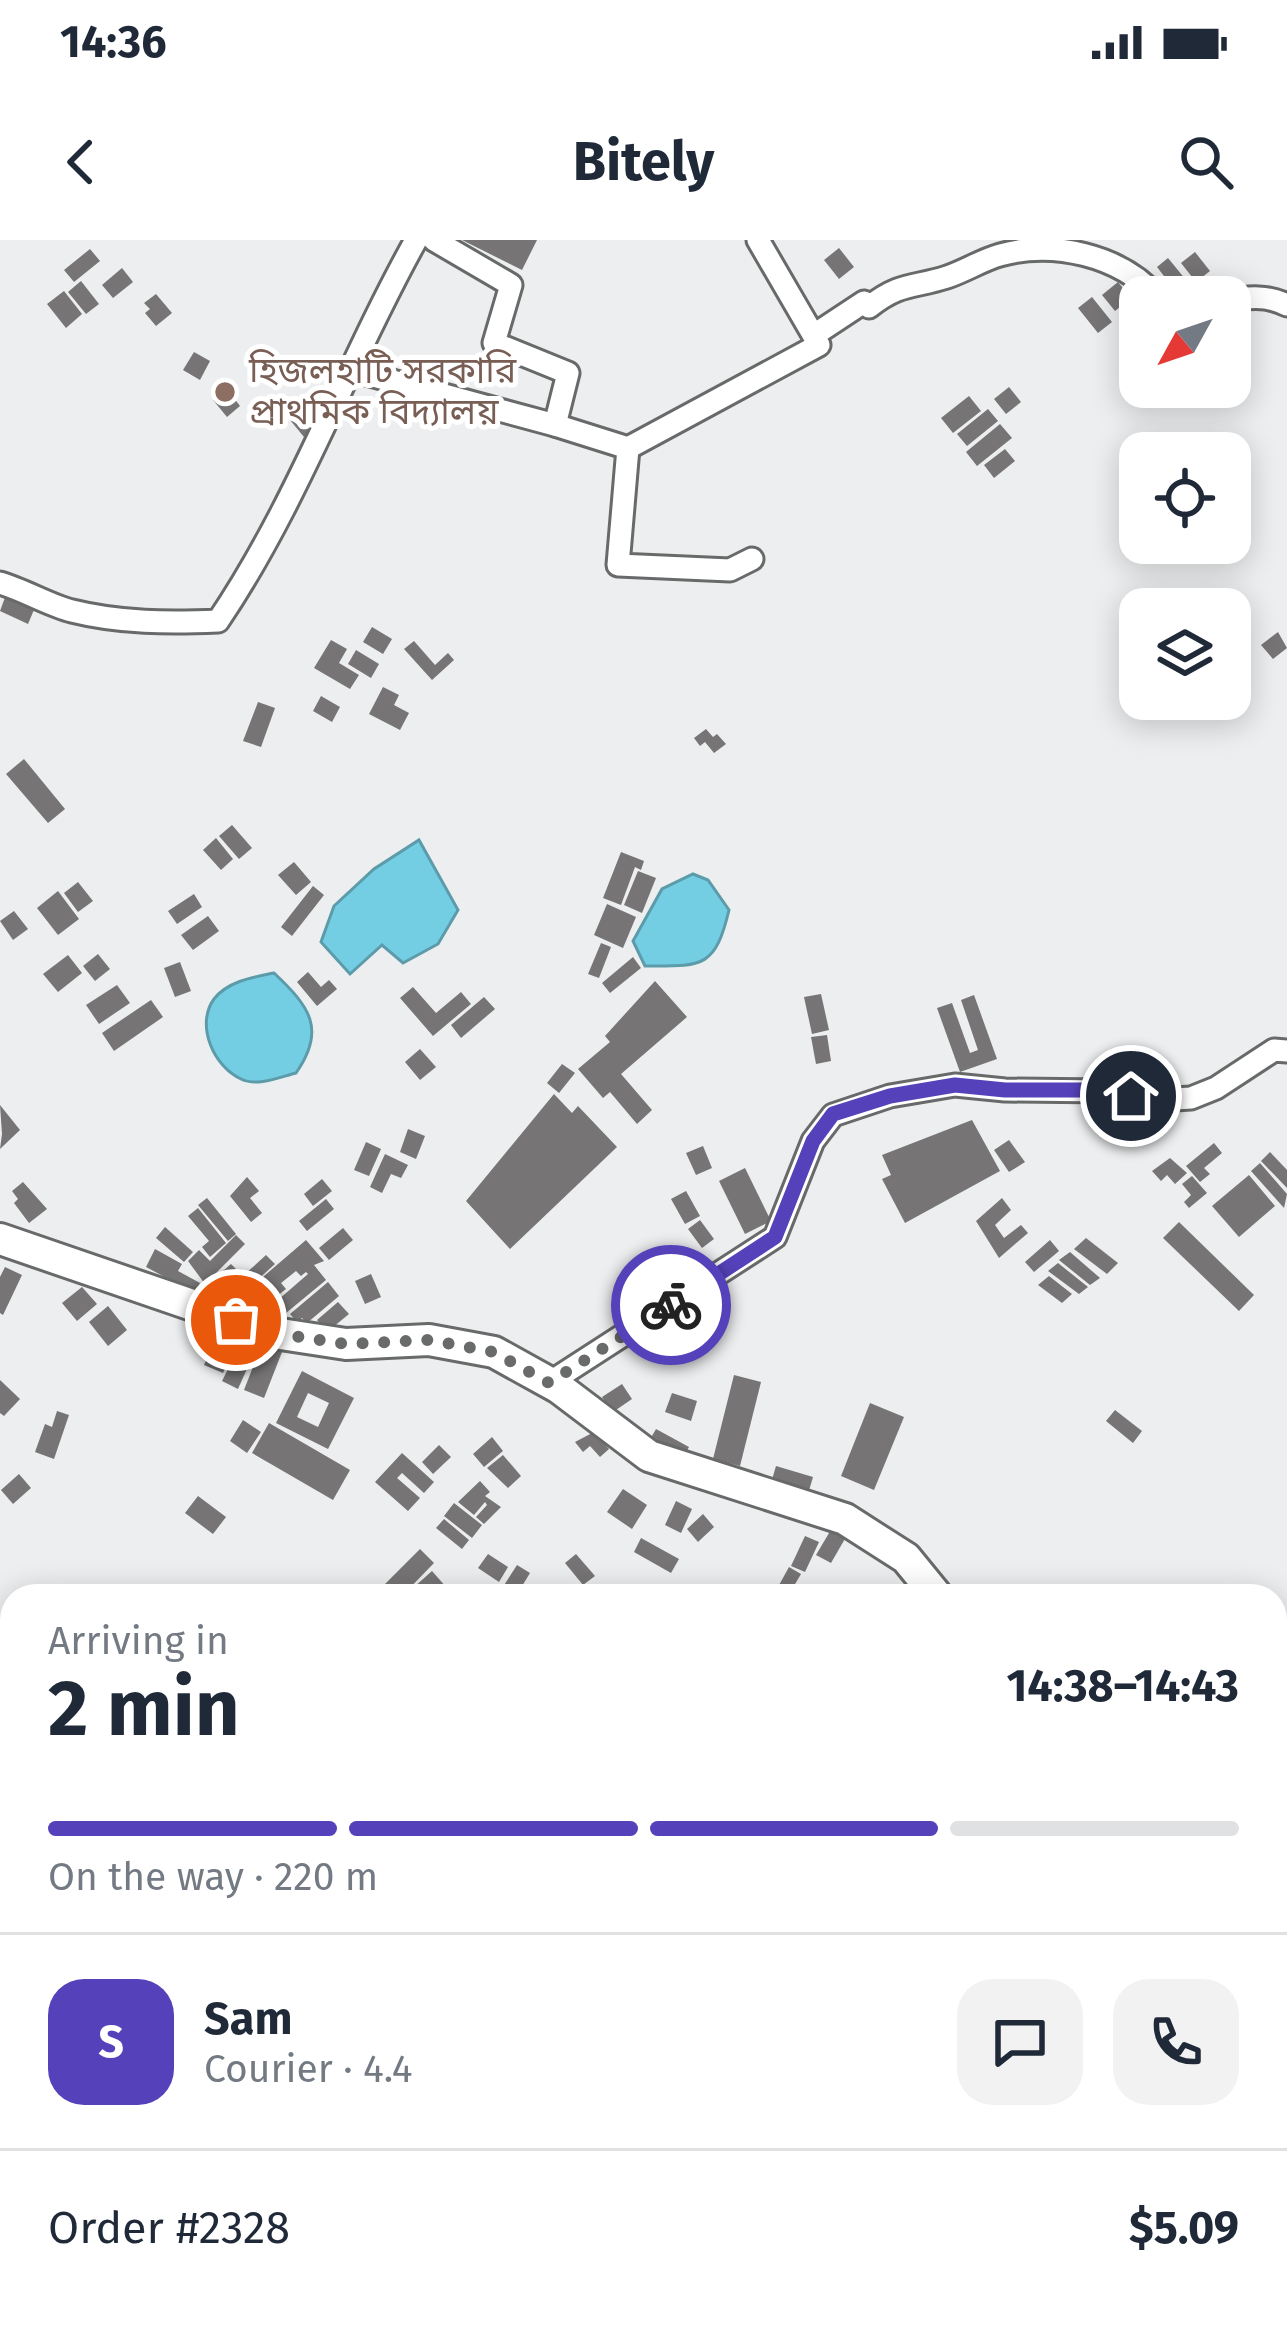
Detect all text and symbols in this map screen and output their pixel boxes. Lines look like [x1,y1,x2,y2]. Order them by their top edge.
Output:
text: 14:36 [60,15,167,69]
icon: back [48,129,114,195]
icon: search [1173,129,1239,195]
text: Bitely [573,130,714,194]
north arrow [1119,276,1251,408]
map controls [1119,276,1251,720]
place label: হিজলহাটি সরকারি প্রাথমিক বিদ্যালয় [248,349,517,434]
marker: হিজলহাটি সরকারি প্রাথমিক বিদ্যালয় [212,379,238,405]
button: locate [1119,432,1251,564]
button: layers [1119,588,1251,720]
pin [1080,1045,1182,1147]
icon: home [1098,1063,1164,1129]
courier [611,1245,731,1365]
pin [185,1269,287,1371]
icon: bike [638,1272,704,1338]
icon: bag [203,1287,269,1353]
text: Arriving in [48,1618,229,1664]
text: 14:38–14:43 [1006,1659,1239,1713]
text: 2 min [48,1662,240,1756]
text: On the way · 220 m [48,1854,378,1900]
button: chat [957,1979,1083,2105]
button: phone [1113,1979,1239,2105]
text: Sam [204,1992,292,2046]
text: S [98,2015,124,2069]
text: Courier · 4.4 [204,2046,413,2092]
text: Order #2328 [48,2201,290,2255]
text: $5.09 [1129,2201,1239,2255]

